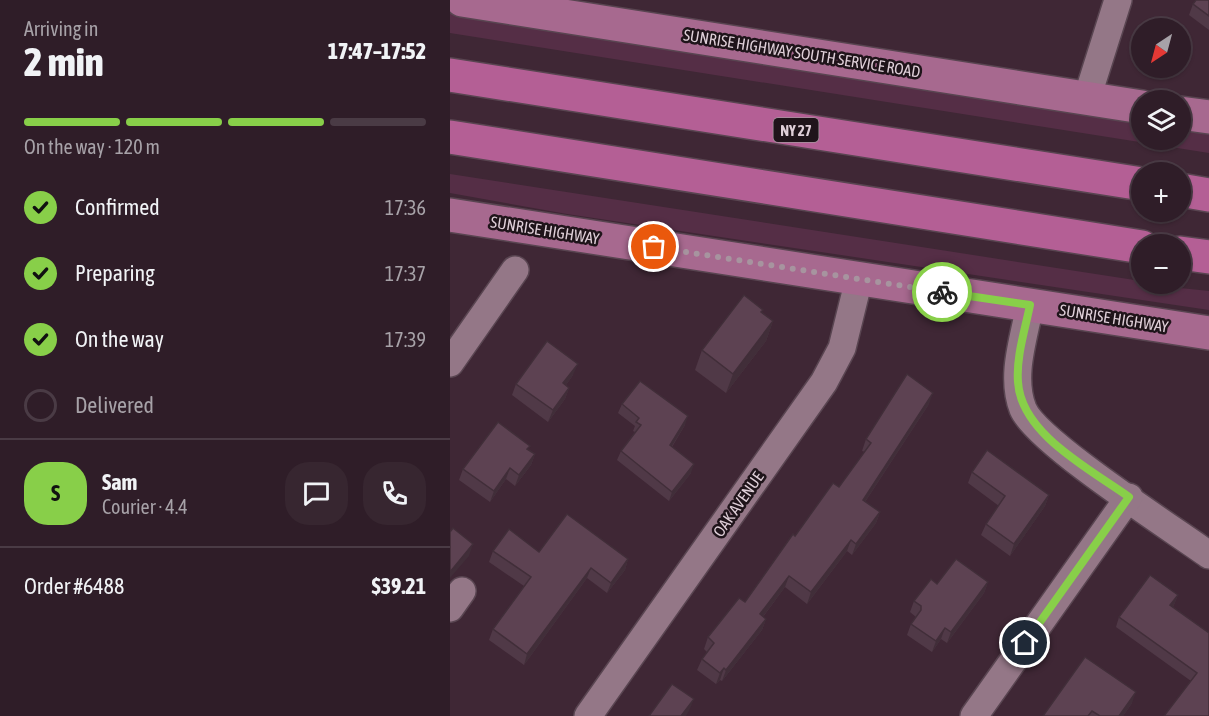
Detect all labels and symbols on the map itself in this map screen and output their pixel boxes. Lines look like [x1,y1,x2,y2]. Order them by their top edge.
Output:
north arrow [1131,18,1191,78]
street label: SUNRISE HIGHWAY SOUTH SERVICE ROAD [682,25,922,81]
road number: NY 27 [774,118,818,142]
street label: SUNRISE HIGHWAY [489,213,602,248]
pin [628,221,679,272]
courier [912,262,972,322]
street label: SUNRISE HIGHWAY [1058,301,1171,336]
street label: OAK AVENUE [709,468,767,540]
pin [999,617,1050,668]

